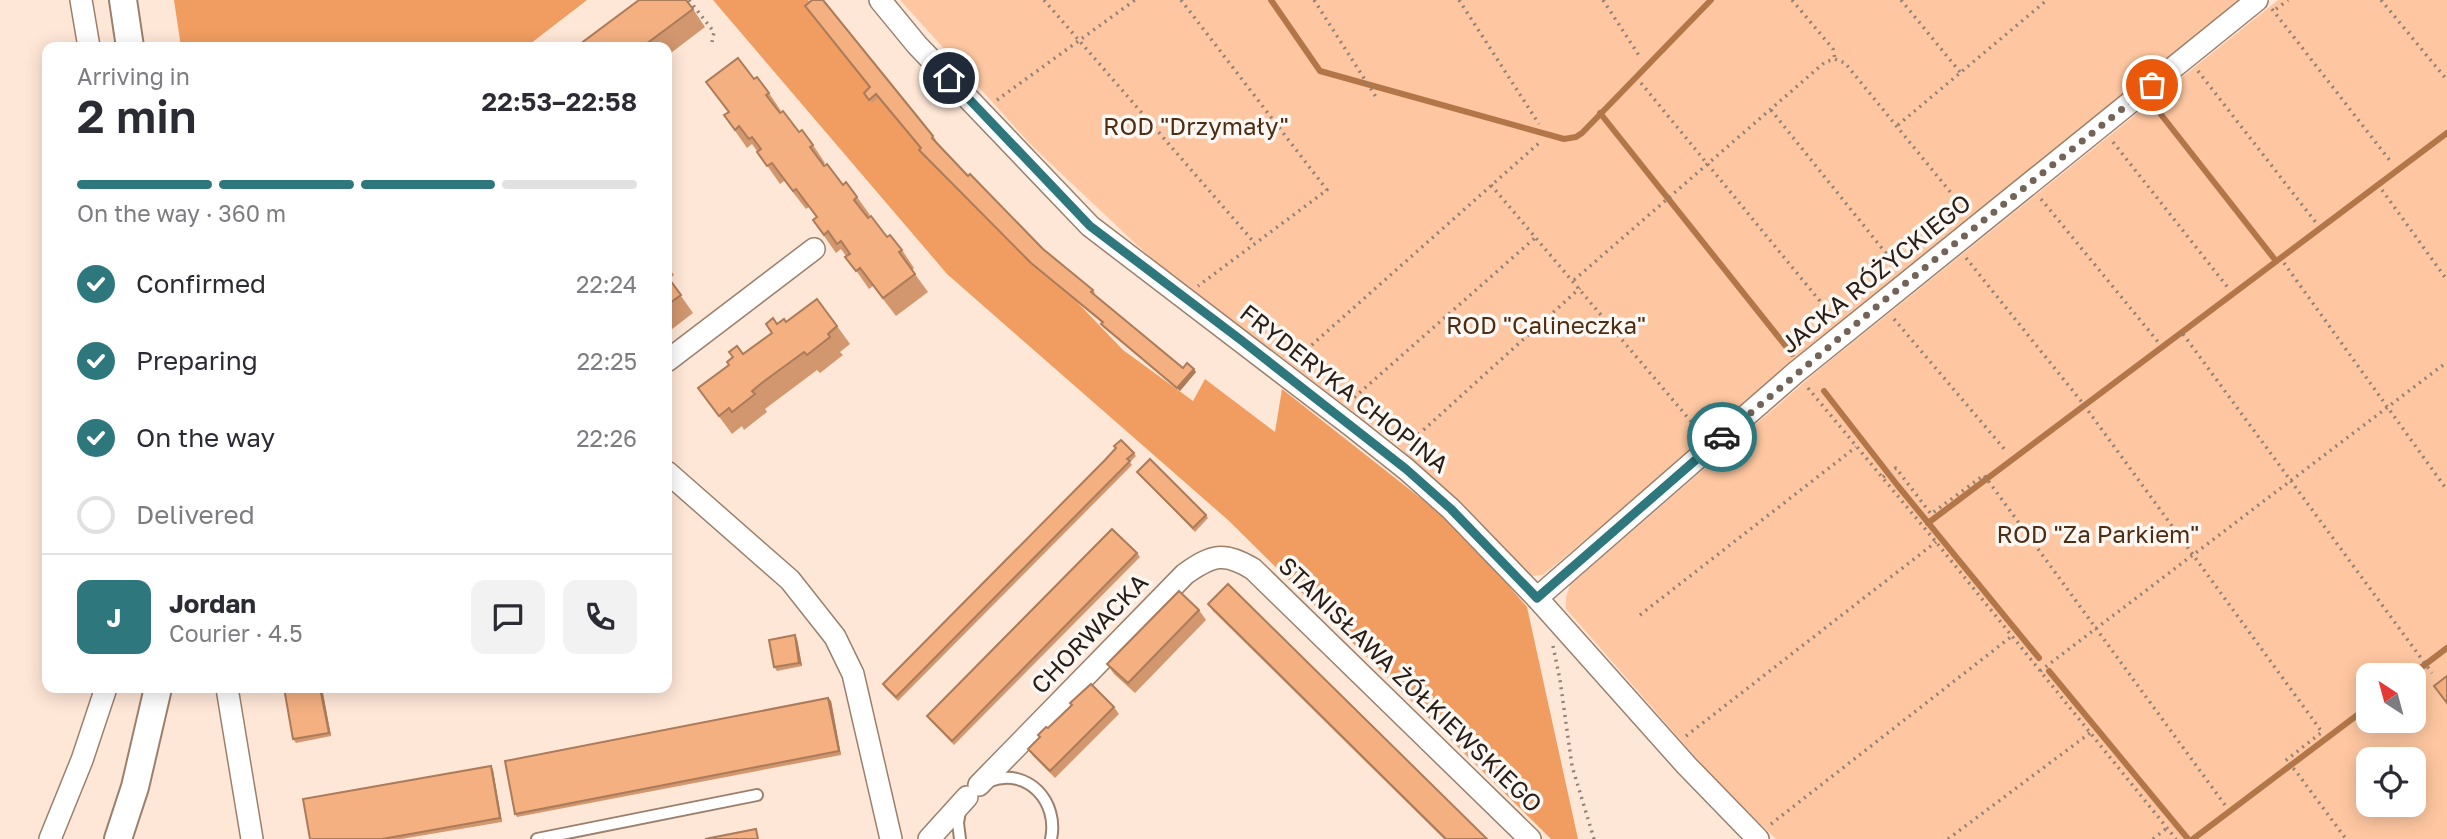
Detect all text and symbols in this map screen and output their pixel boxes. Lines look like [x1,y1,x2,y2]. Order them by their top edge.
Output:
pin [919,48,979,108]
pin [2122,55,2182,115]
icon: home [930,59,968,97]
text: Arriving in [77,62,190,90]
icon: bag [2133,66,2171,104]
text: 22:53–22:58 [482,86,637,117]
text: 2 min [77,88,197,143]
park label: ROD "Drzymały" [1103,111,1289,140]
street label: JACKA RÓŻYCKIEGO [1774,187,1976,358]
text: On the way · 360 m [77,199,286,227]
icon: check [77,265,115,303]
text: Confirmed [136,268,266,299]
text: 22:24 [576,270,637,298]
street label: FRYDERYKA CHOPINA [1235,297,1455,478]
park label: ROD "Calineczka" [1446,310,1646,339]
icon: check [77,342,115,380]
text: Preparing [136,345,258,376]
text: 22:25 [577,347,637,375]
courier [1687,402,1757,472]
icon: car [1703,418,1741,456]
icon: check [77,419,115,457]
text: On the way [136,422,275,453]
text: 22:26 [576,424,637,452]
text: Delivered [136,499,255,530]
park label: ROD "Za Parkiem" [1997,519,2199,548]
street label: STANISŁAWA ŻÓŁKIEWSKIEGO [1273,550,1549,818]
street label: CHORWACKA [1025,567,1153,699]
button: chat [471,580,545,654]
button: phone [563,580,637,654]
text: Jordan [169,588,256,619]
text: J [107,602,121,633]
text: Courier · 4.5 [169,619,302,647]
north arrow [2356,663,2426,733]
map controls [2356,663,2426,817]
button: locate [2356,747,2426,817]

